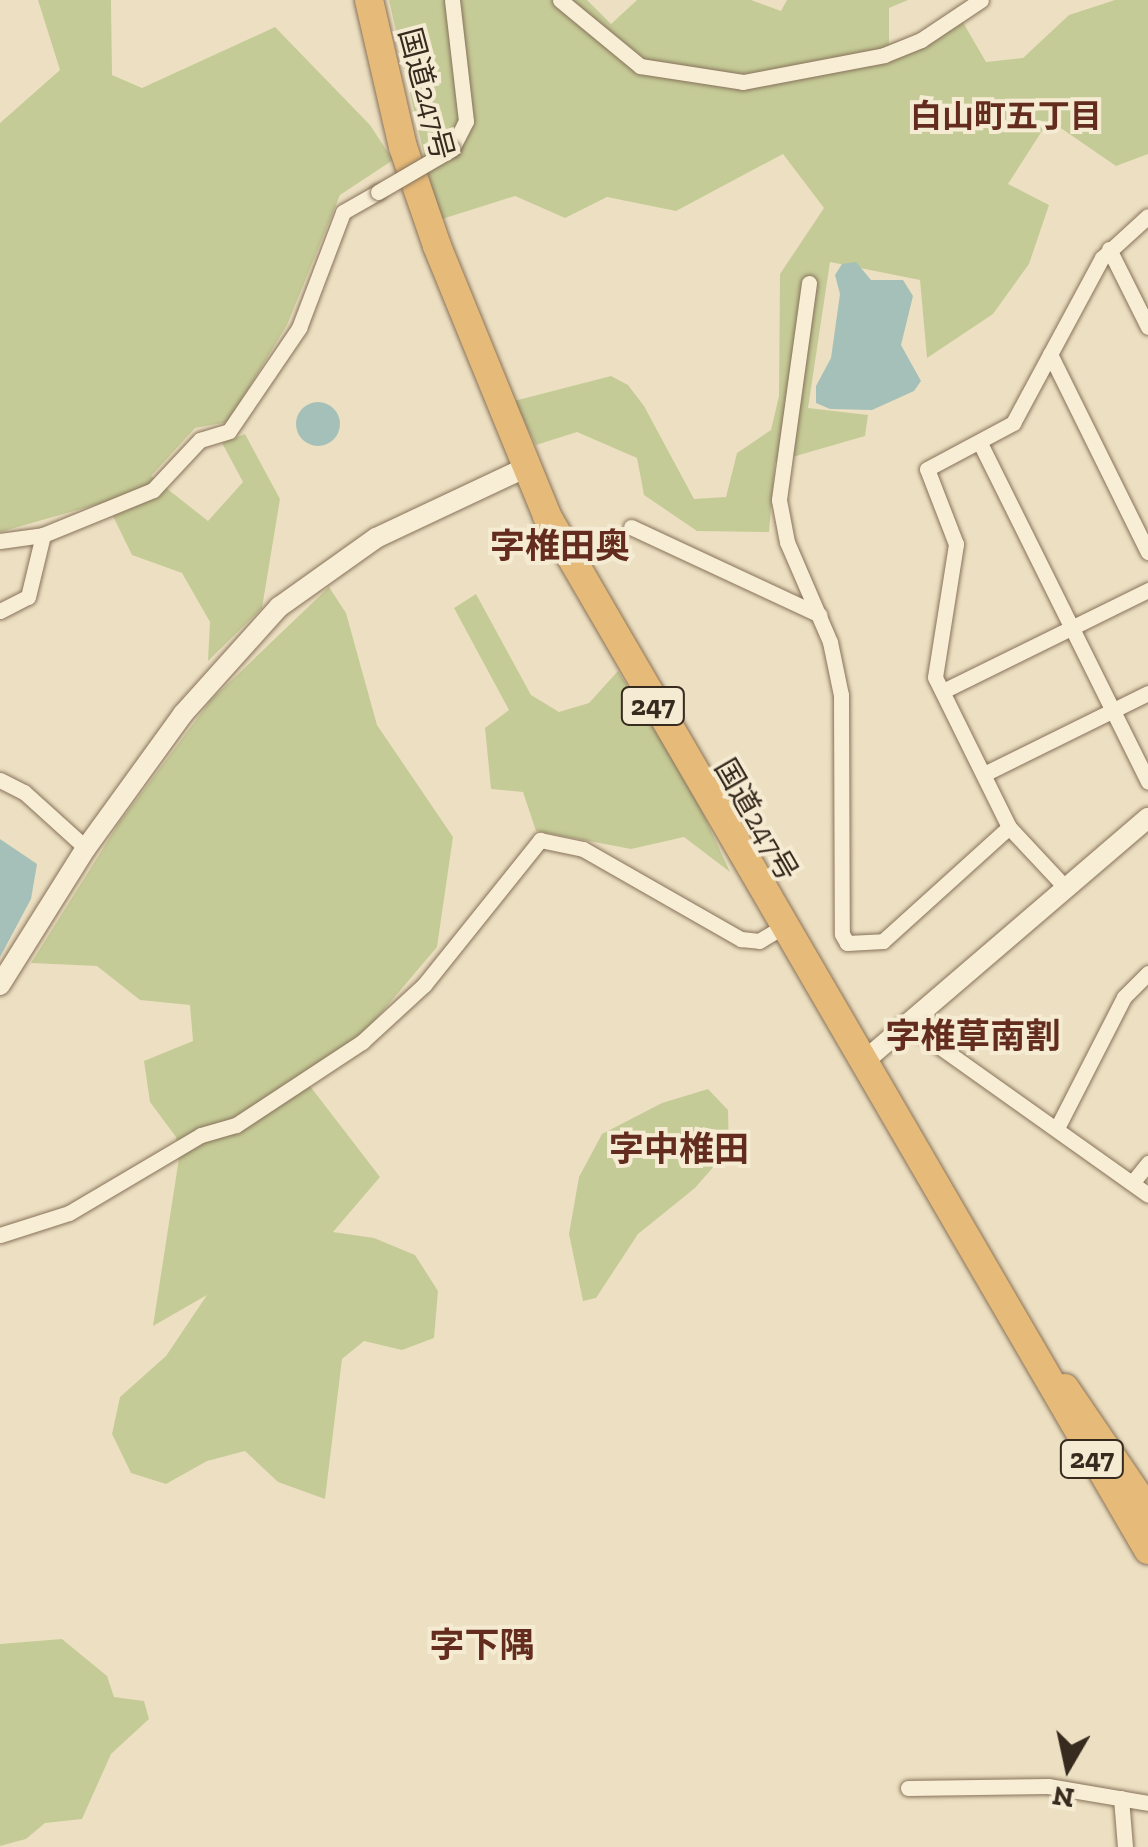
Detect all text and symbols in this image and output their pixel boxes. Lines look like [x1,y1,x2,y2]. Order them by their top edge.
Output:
street label: 国道247号 [391,24,461,164]
district label: 白山町五丁目 [910,97,1102,135]
district label: 字椎田奥 [490,525,630,567]
road number: 247 [620,683,686,729]
street label: 国道247号 [707,752,805,888]
district label: 字椎草南割 [886,1015,1060,1057]
district label: 字中椎田 [609,1128,749,1170]
road number: 247 [1060,1436,1124,1482]
district label: 字下隅 [430,1624,534,1666]
north arrow [1018,1717,1118,1817]
text: N [1050,1779,1076,1815]

